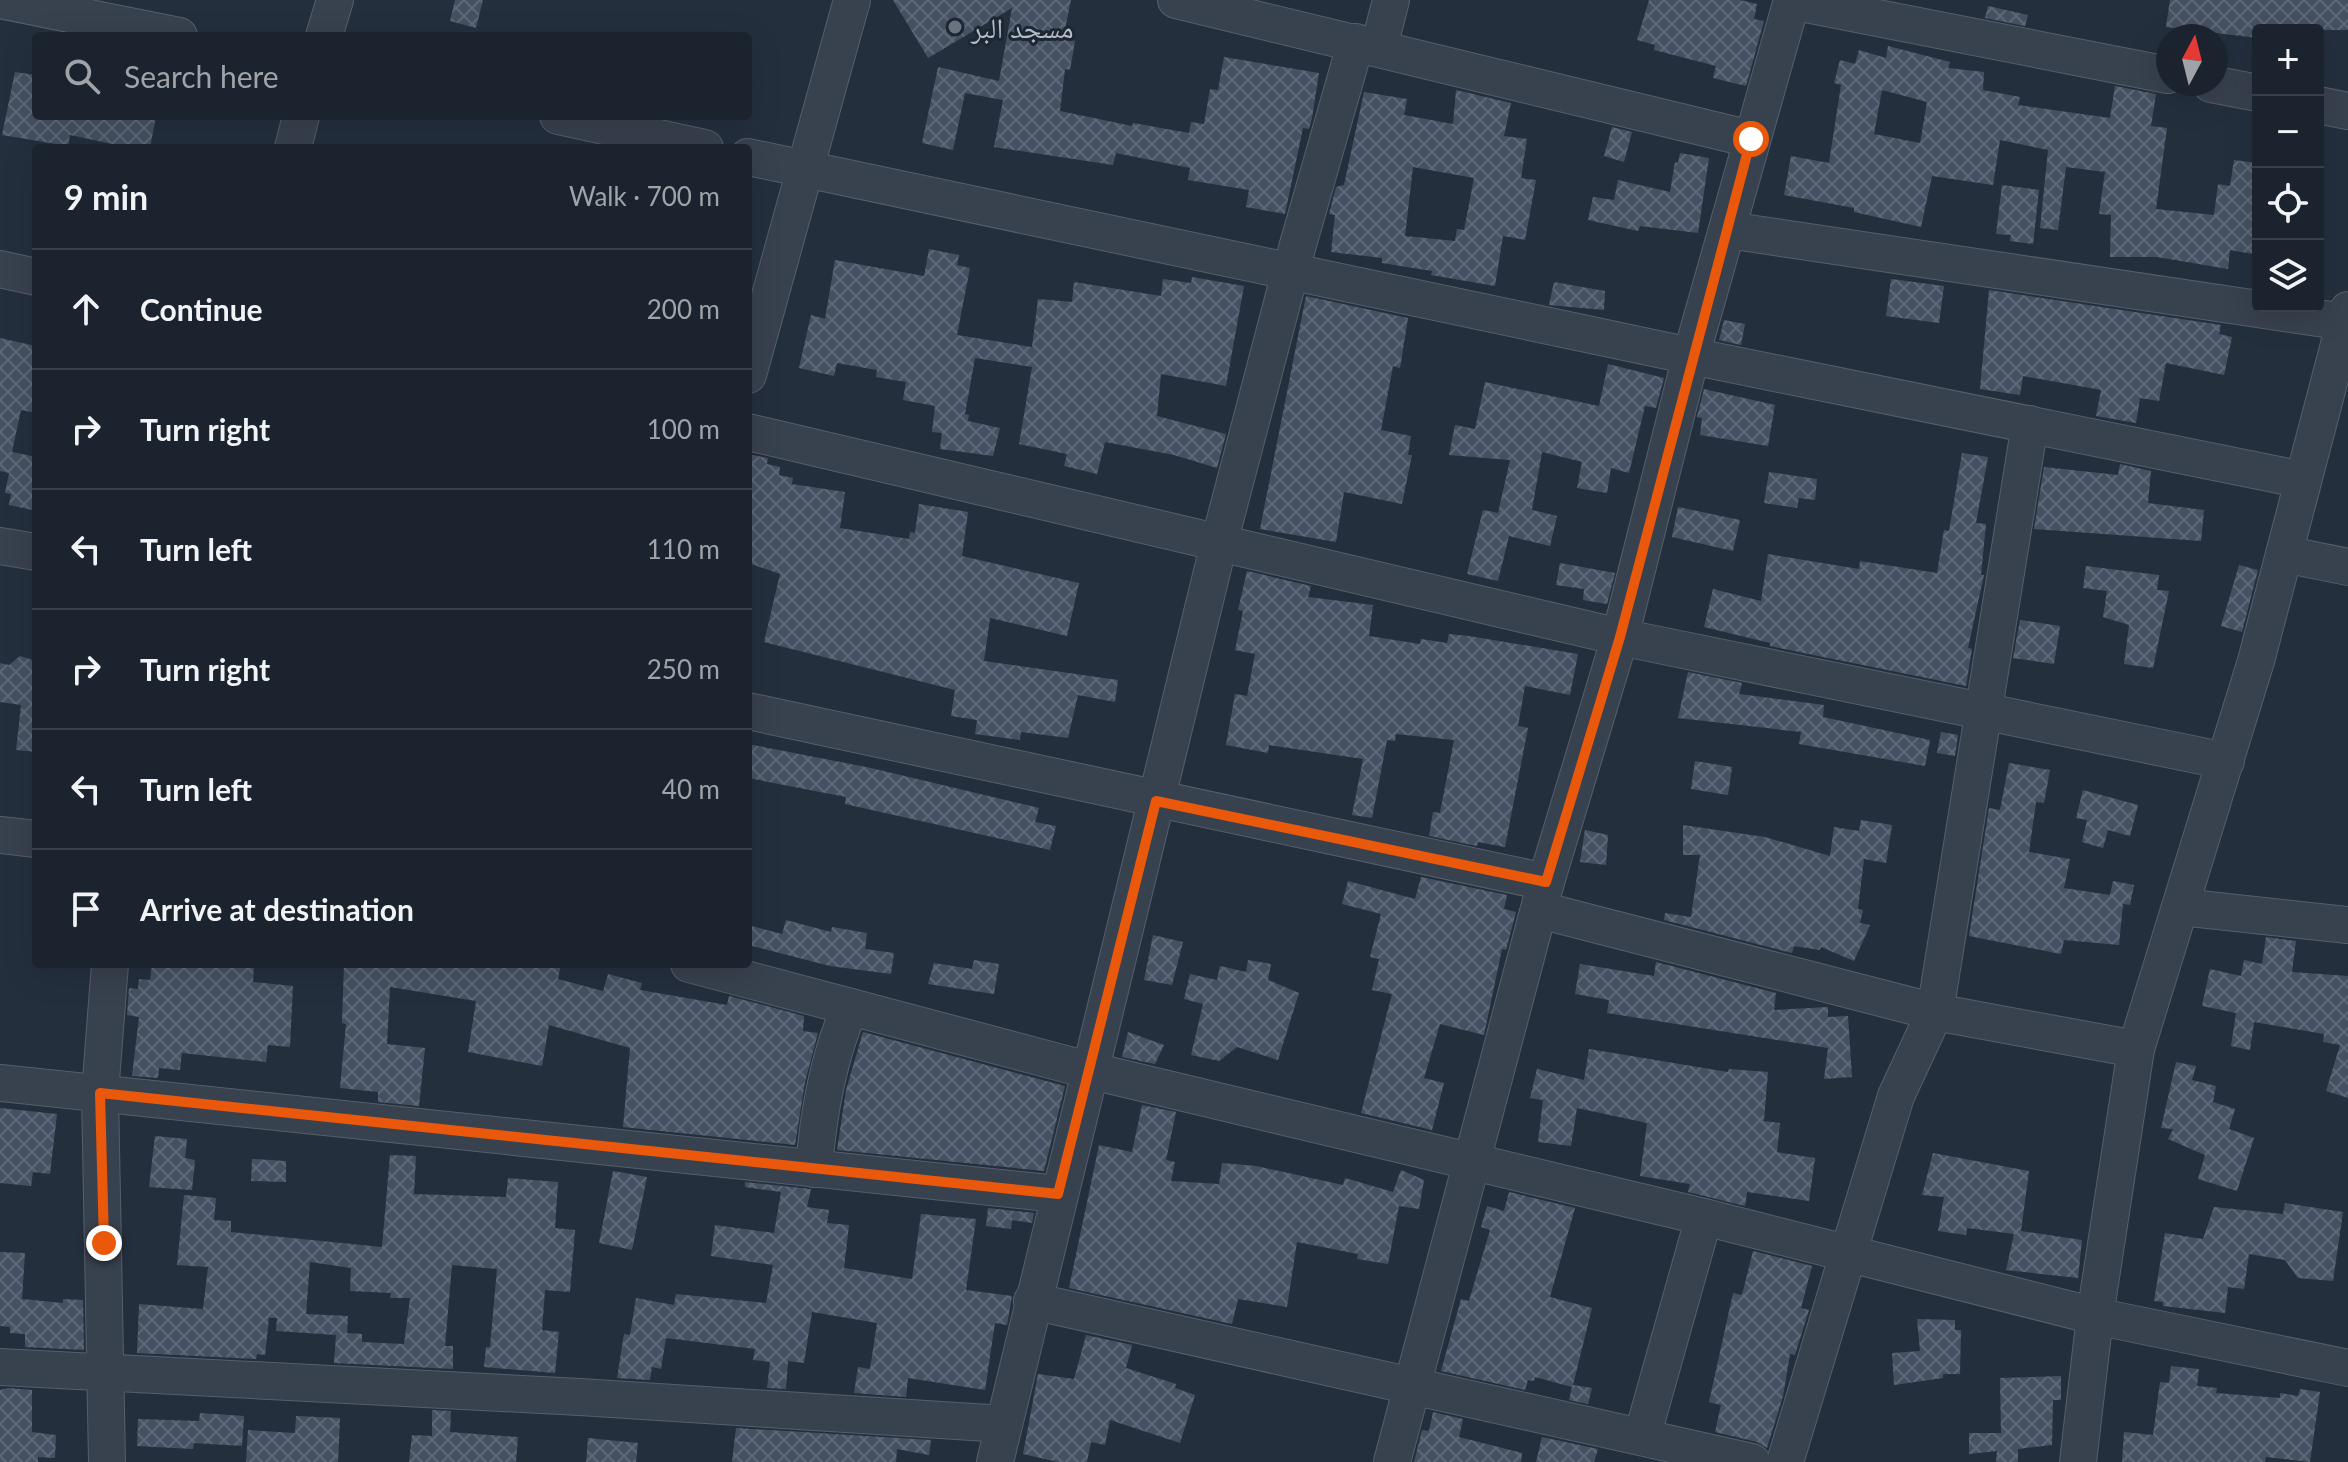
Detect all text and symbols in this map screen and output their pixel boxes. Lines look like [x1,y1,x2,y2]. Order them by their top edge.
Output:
place label: مسجد البر [970,10,1074,44]
marker: مسجد البر [946,18,964,36]
north arrow [2156,24,2228,96]
map controls [2252,24,2324,312]
button: + [2252,24,2324,96]
search box [32,32,752,120]
icon: search [60,54,104,98]
text: Search here [124,58,279,94]
button: − [2252,96,2324,168]
route start [1733,121,1769,157]
button: locate [2252,168,2324,240]
text: 9 min [64,176,148,217]
text: Walk · 700 m [569,180,720,212]
button: layers [2252,240,2324,312]
icon: ahead [64,287,108,331]
text: Continue [140,291,263,327]
text: 200 m [647,293,720,325]
icon: right [64,407,108,451]
text: Turn right [140,411,270,447]
text: 100 m [647,413,720,445]
icon: left [64,527,108,571]
text: Turn left [140,531,252,567]
text: 110 m [647,533,720,565]
icon: right [64,647,108,691]
text: Turn right [140,651,270,687]
text: 250 m [647,653,720,685]
icon: left [64,767,108,811]
text: Turn left [140,771,252,807]
text: 40 m [662,773,720,805]
icon: arrive [64,887,108,931]
text: Arrive at destination [140,891,414,927]
route end [86,1225,122,1261]

